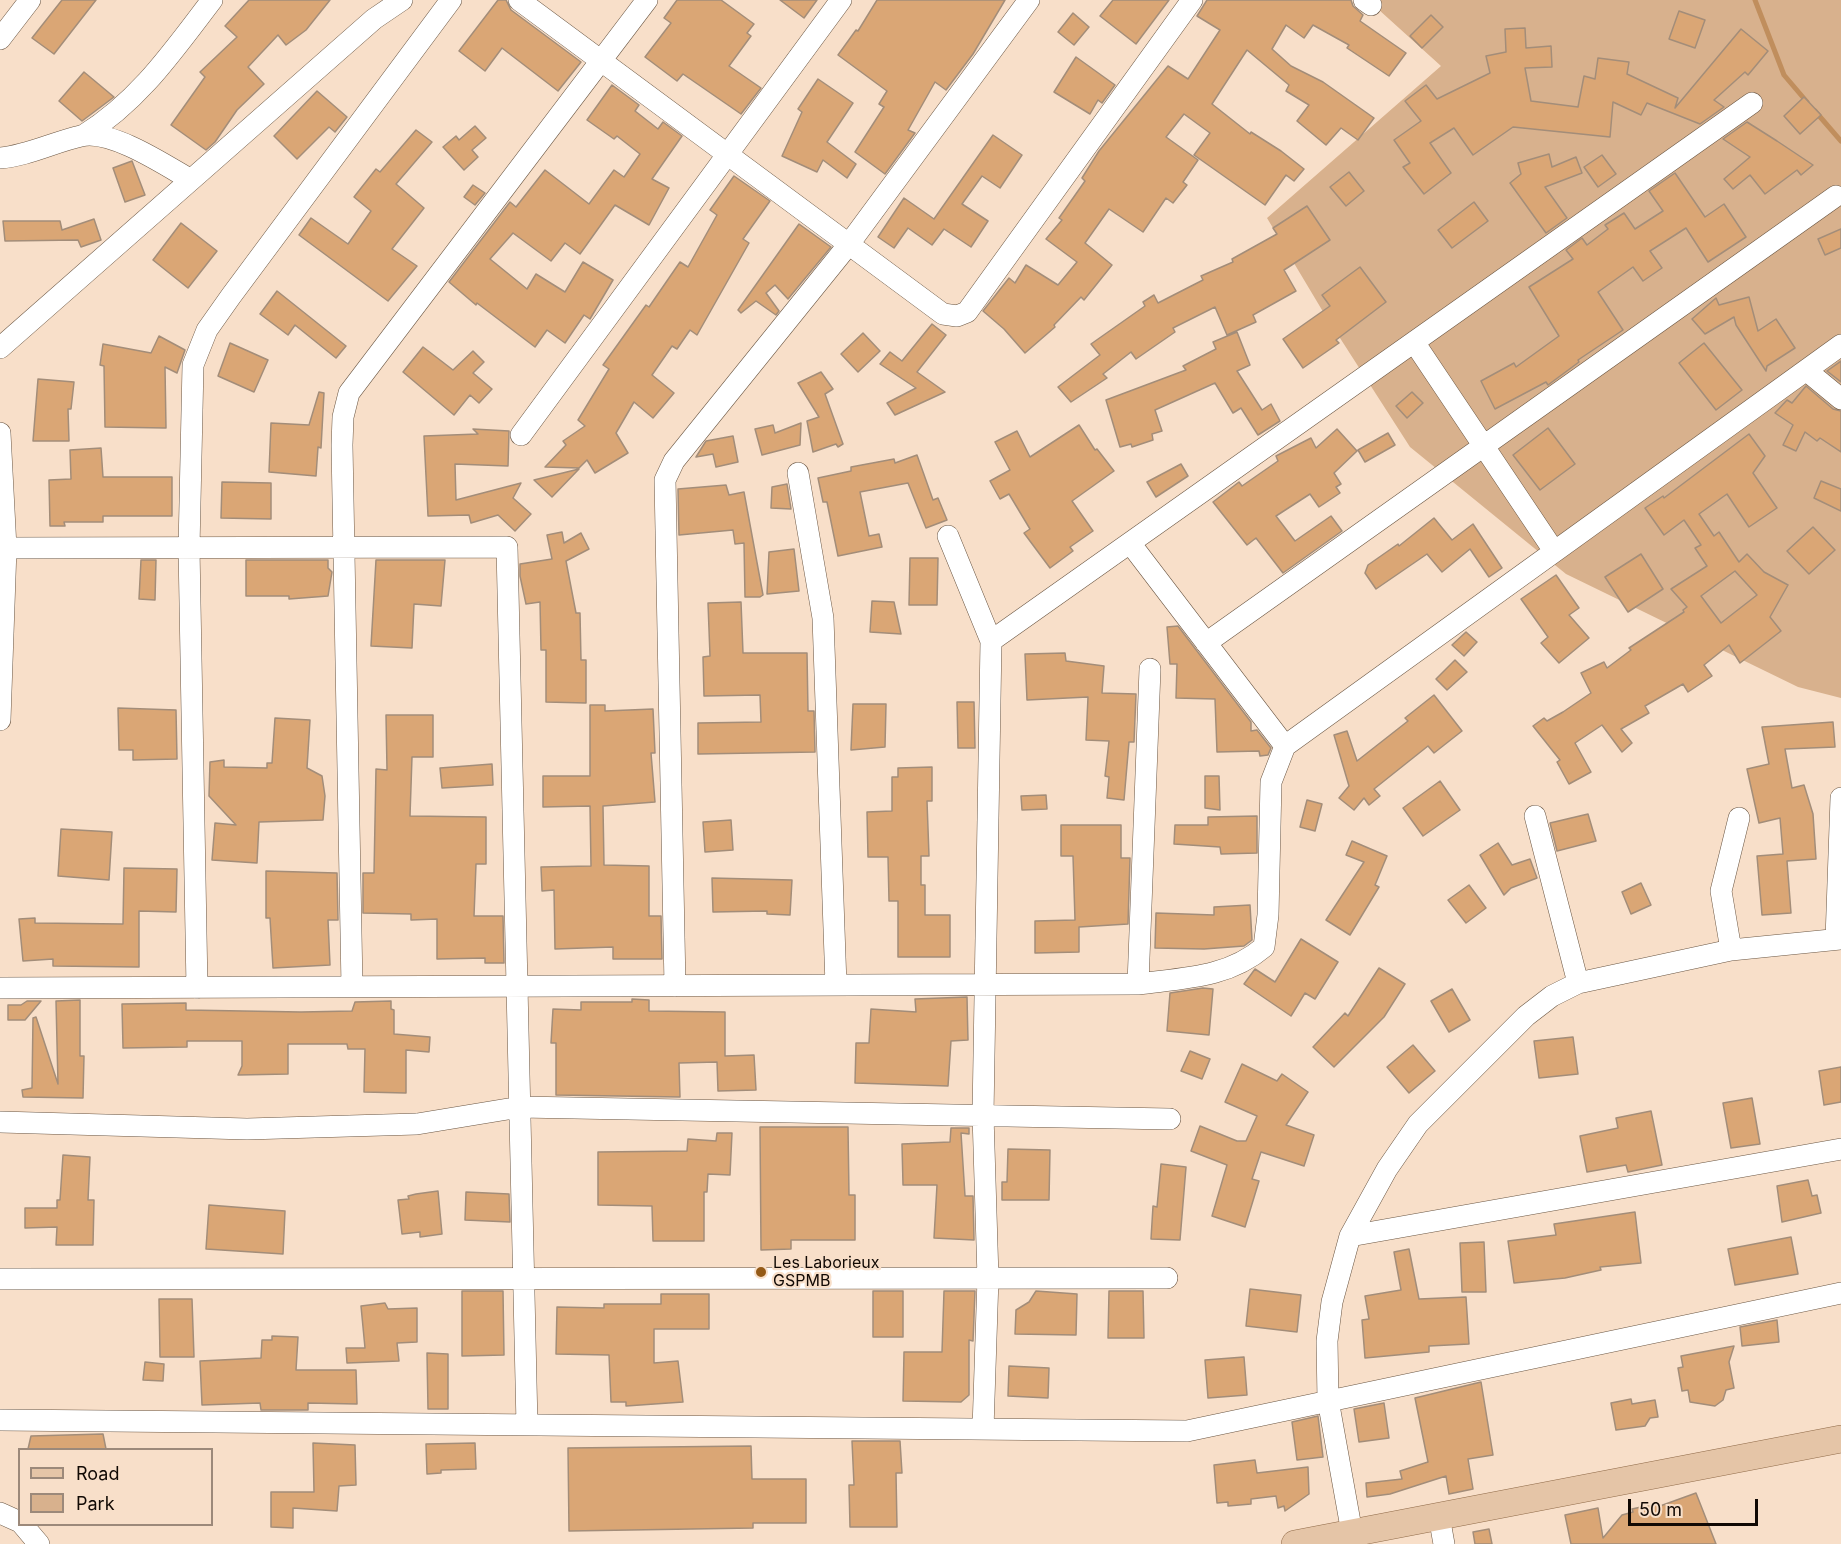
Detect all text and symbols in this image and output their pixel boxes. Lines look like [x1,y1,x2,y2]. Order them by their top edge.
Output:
place label: Les Laborieux GSPMB [773,1253,879,1291]
marker: Les Laborieux GSPMB [754,1265,768,1279]
legend [18,1448,213,1526]
text: Road [76,1463,119,1484]
scale bar [1631,1487,1762,1525]
text: Park [76,1493,115,1514]
text: 50 m [1639,1499,1682,1520]

